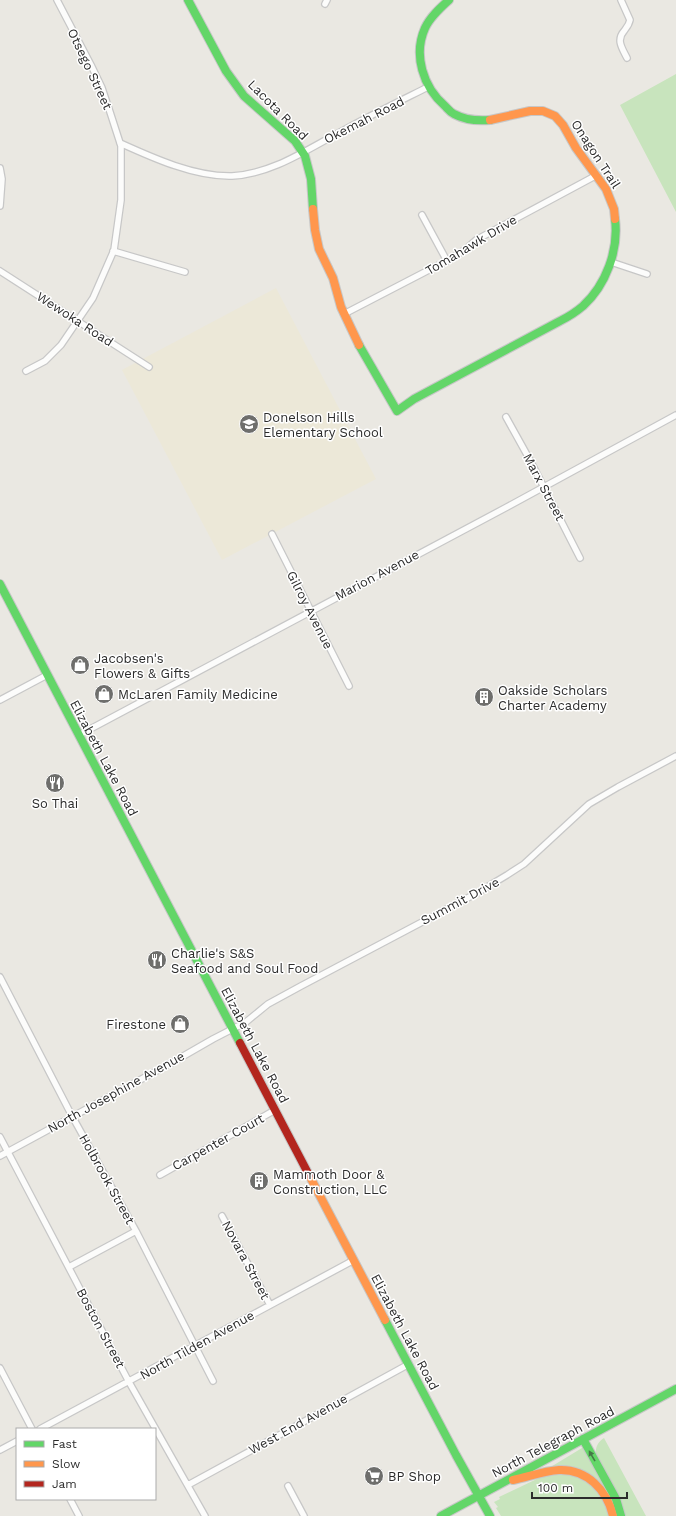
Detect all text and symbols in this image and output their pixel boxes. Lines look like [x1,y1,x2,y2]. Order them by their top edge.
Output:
street label: Otsego Street [65,26,116,112]
street label: Lacota Road [245,77,311,143]
street label: Okemah Road [321,93,407,147]
street label: Onagon Trail [568,117,624,191]
street label: Tomahawk Drive [423,212,519,278]
street label: Wewoka Road [34,289,116,349]
place label: Donelson Hills Elementary School [263,410,383,440]
school or university icon: Donelson Hills Elementary School [238,413,260,435]
street label: Marx Street [520,451,568,524]
street label: Marion Avenue [332,547,422,603]
street label: Gilroy Avenue [284,568,336,652]
place label: Jacobsen's Flowers & Gifts [94,651,190,681]
shop icon: Jacobsen's Flowers & Gifts [69,654,91,676]
shop icon: McLaren Family Medicine [93,683,115,705]
place label: Oakside Scholars Charter Academy [498,683,608,713]
building icon: Oakside Scholars Charter Academy [473,686,495,708]
place label: McLaren Family Medicine [118,687,278,702]
street label: Elizabeth Lake Road [67,697,141,819]
restaurant icon: So Thai [44,772,66,794]
place label: So Thai [32,796,78,811]
street label: Summit Drive [418,874,502,928]
place label: Charlie's S&S Seafood and Soul Food [171,946,318,976]
restaurant icon: Charlie's S&S Seafood and Soul Food [146,949,168,971]
street label: Elizabeth Lake Road [218,984,292,1106]
shop icon: Firestone [169,1013,191,1035]
place label: Firestone [106,1017,166,1032]
street label: North Josephine Avenue [45,1048,187,1136]
street label: Carpenter Court [169,1110,267,1173]
street label: Holbrook Street [76,1131,138,1227]
place label: Mammoth Door & Construction, LLC [273,1167,388,1197]
building icon: Mammoth Door & Construction, LLC [248,1170,270,1192]
street label: Novara Street [219,1218,273,1302]
street label: Elizabeth Lake Road [368,1271,442,1393]
street label: Boston Street [74,1286,129,1371]
street label: North Tilden Avenue [137,1307,257,1383]
street label: West End Avenue [246,1391,350,1457]
street label: North Telegraph Road [489,1403,617,1481]
legend [16,1428,156,1500]
text: Fast [52,1437,77,1451]
one-way arrow [589,1450,595,1462]
text: Slow [52,1457,80,1471]
supermarket icon: BP Shop [363,1465,385,1487]
place label: BP Shop [388,1469,441,1484]
scale bar [532,1474,627,1500]
text: Jam [52,1477,77,1491]
text: 100 m [538,1481,573,1495]

